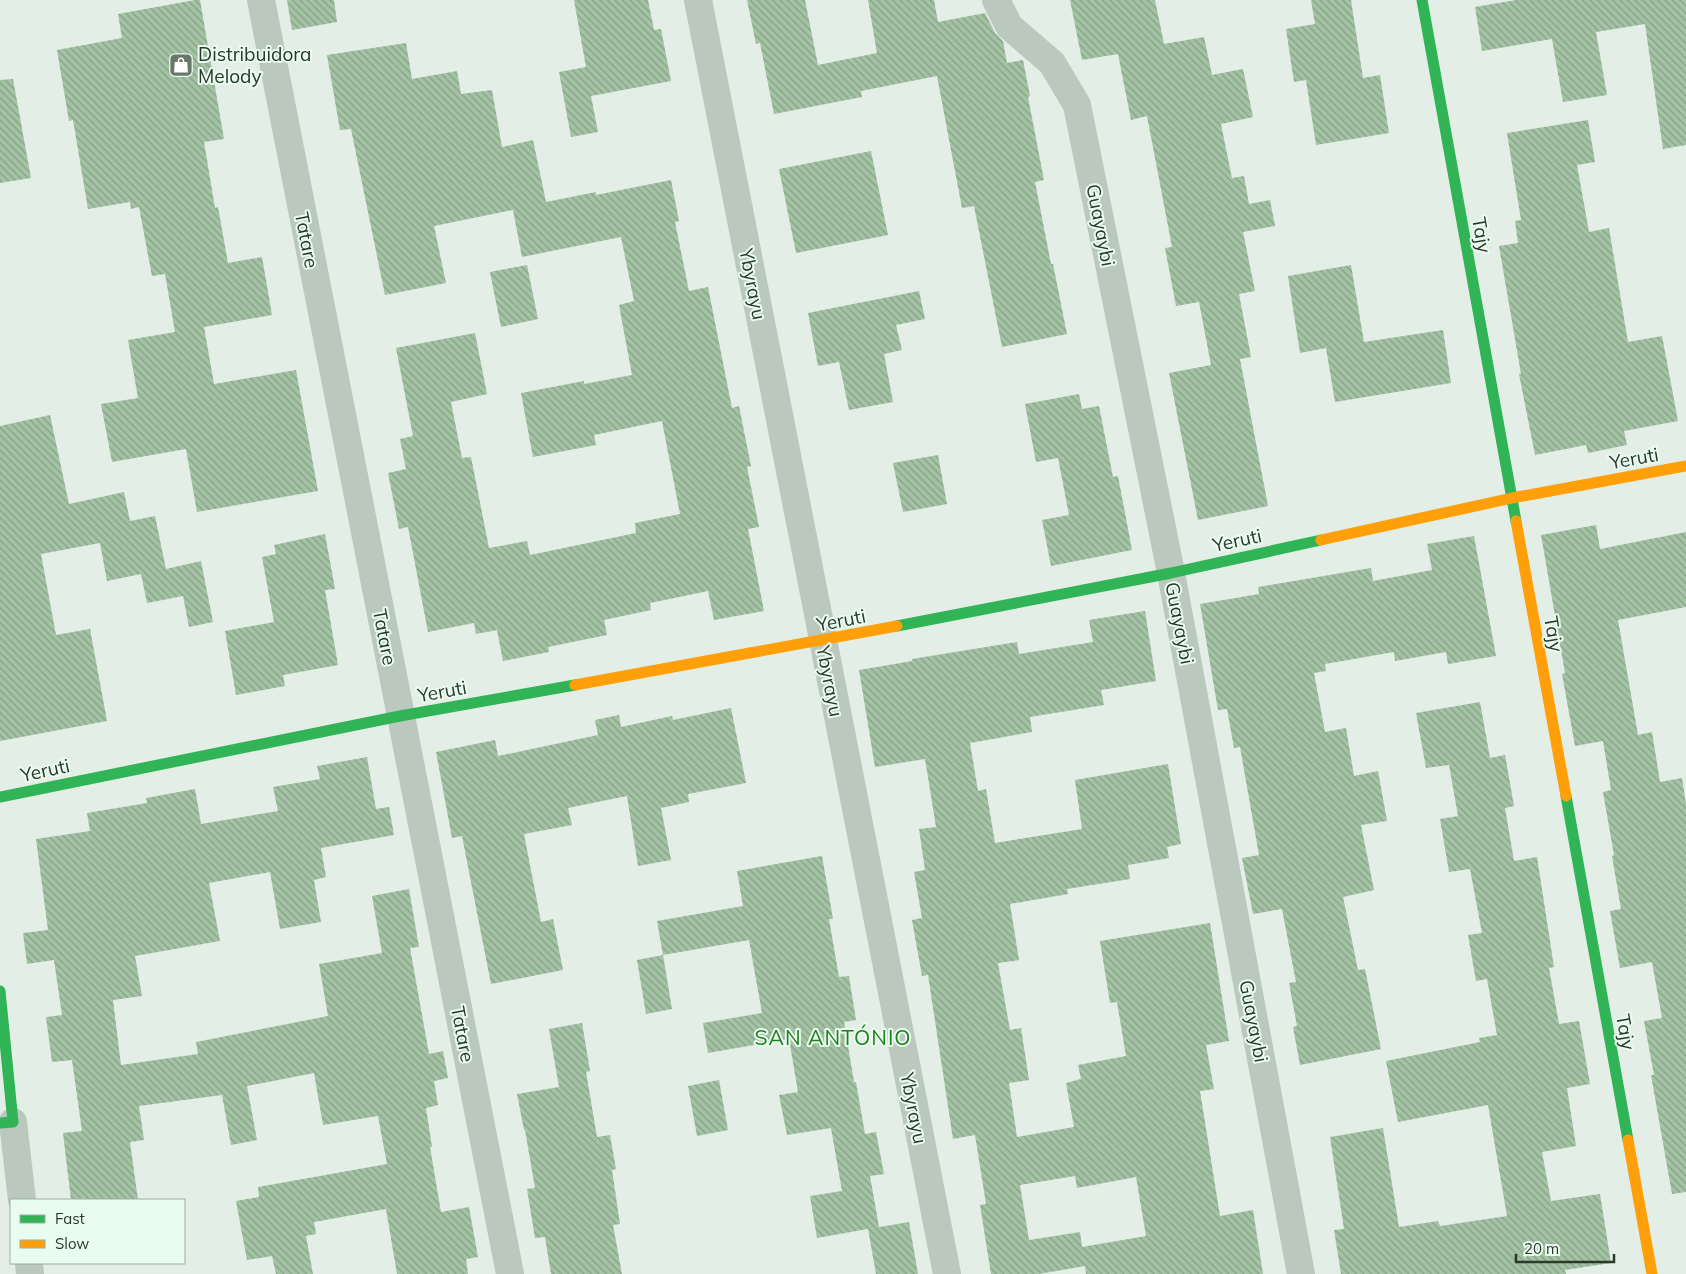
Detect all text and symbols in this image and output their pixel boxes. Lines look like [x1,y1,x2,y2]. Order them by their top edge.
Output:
place label: Distribuidora Melody [198,42,311,88]
shop icon: Distribuidora Melody [168,52,194,78]
street label: Guayaybi [1081,182,1121,268]
street label: Tatare [290,210,324,270]
street label: Tajy [1467,215,1497,255]
street label: Ybyrayu [734,245,772,322]
street label: Yeruti [1607,442,1660,474]
street label: Yeruti [1209,523,1264,557]
street label: Guayaybi [1160,580,1200,666]
street label: Yeruti [813,604,868,637]
street label: Tatare [368,607,402,667]
street label: Tajy [1539,614,1569,654]
street label: Ybyrayu [811,642,849,719]
street label: Yeruti [415,675,468,707]
street label: Yeruti [17,753,72,787]
street label: Guayaybi [1234,978,1274,1064]
street label: Tatare [446,1004,480,1064]
street label: Tajy [1611,1012,1641,1052]
district label: SAN ANTÓNIO [754,1024,912,1050]
street label: Ybyrayu [895,1069,933,1146]
legend [10,1199,185,1264]
text: Fast [55,1209,85,1228]
scale bar [1516,1232,1614,1264]
text: Slow [55,1234,89,1253]
text: 20 m [1524,1239,1559,1258]

